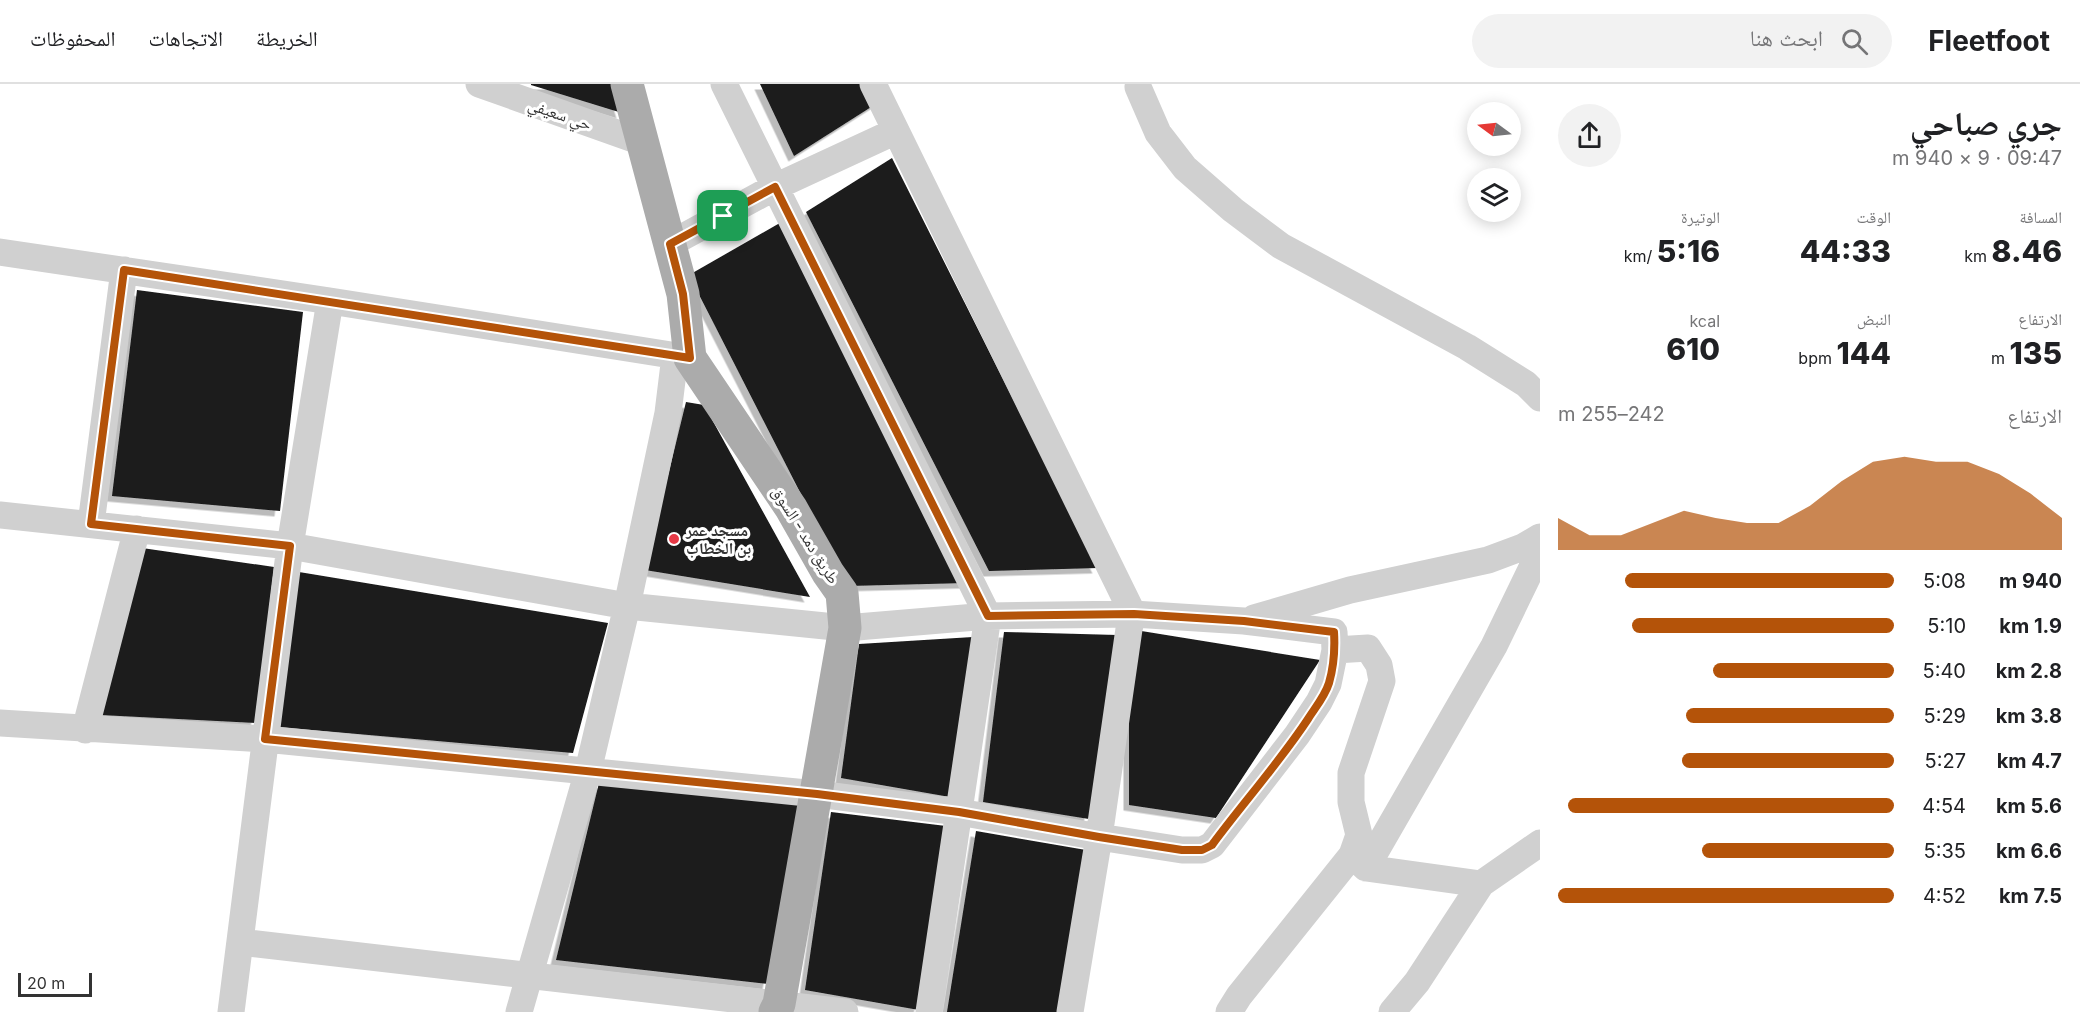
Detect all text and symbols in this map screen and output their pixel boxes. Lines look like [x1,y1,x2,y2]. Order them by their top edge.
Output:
search box [1472,14,1892,68]
text: Fleetfoot [1928,24,2050,58]
text: ابحث هنا [1750,25,1823,51]
icon: search [1838,25,1871,58]
text: المحفوظات [30,26,115,51]
text: الاتجاهات [148,26,223,51]
text: الخريطة [256,26,318,51]
street label: حي سعيفي [525,94,594,137]
north arrow [1467,102,1521,156]
map controls [1467,102,1521,222]
text: جري صباحي [1910,103,2062,143]
button: share [1558,104,1621,167]
text: 09:47 · 9 × 940 m [1892,146,2062,170]
button: layers [1467,168,1521,222]
pin [697,190,748,241]
icon: arrive [706,199,739,232]
text: الوتيرة [1681,207,1720,227]
text: الوقت [1857,207,1891,227]
text: المسافة [2020,207,2062,227]
text: 5:16 [1657,233,1720,269]
text: 44:33 [1800,233,1891,269]
text: 8.46 [1992,233,2062,269]
text: /km [1624,246,1657,266]
text: km [1964,246,1992,266]
text: النبض [1857,309,1891,329]
text: الارتفاع [2018,309,2062,329]
text: kcal [1689,311,1720,331]
text: 610 [1666,331,1720,367]
text: 144 [1836,335,1891,371]
text: 135 [2010,335,2062,371]
text: bpm [1798,348,1836,368]
text: m [1991,348,2010,368]
text: 242–255 m [1558,402,1665,426]
text: الارتفاع [2007,404,2062,428]
street label: طريق دمد - السوق [767,483,844,588]
place label: مسجد عمر بن الخطاب [685,520,751,558]
marker: مسجد عمر بن الخطاب [667,532,681,546]
text: 5:08 [1923,569,1966,593]
text: 940 m [1999,569,2062,593]
text: 5:10 [1927,614,1966,638]
text: 1.9 km [1999,614,2062,638]
text: 5:40 [1923,659,1966,683]
text: 2.8 km [1996,659,2062,683]
text: 5:29 [1923,704,1966,728]
text: 3.8 km [1996,704,2062,728]
text: 5:27 [1925,749,1966,773]
text: 4.7 km [1997,749,2062,773]
text: 4:54 [1922,794,1966,818]
text: 5.6 km [1996,794,2062,818]
text: 5:35 [1924,839,1966,863]
text: 6.6 km [1996,839,2062,863]
text: 4:52 [1923,884,1966,908]
text: 7.5 km [1999,884,2062,908]
scale bar [18,970,92,998]
text: 20 m [27,973,65,993]

